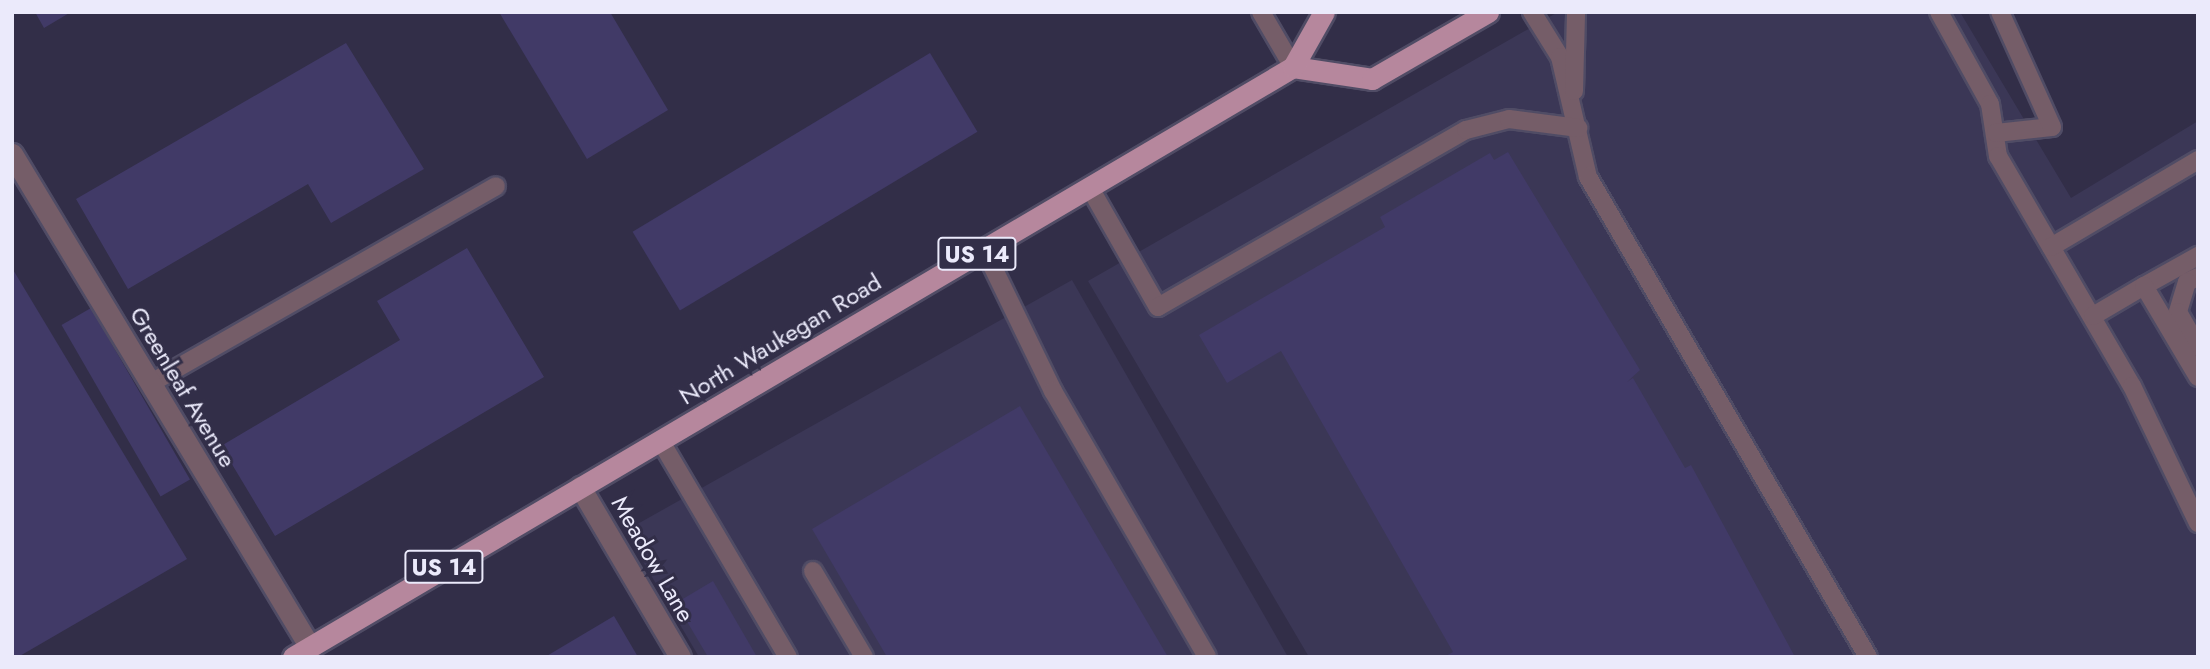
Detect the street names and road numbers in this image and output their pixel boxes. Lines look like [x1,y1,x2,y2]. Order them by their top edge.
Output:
road number: US 14 [937,234,1017,274]
street label: North Waukegan Road [674,267,886,411]
street label: Greenleaf Avenue [124,302,242,472]
street label: Meadow Lane [605,491,701,627]
road number: US 14 [404,548,484,586]

